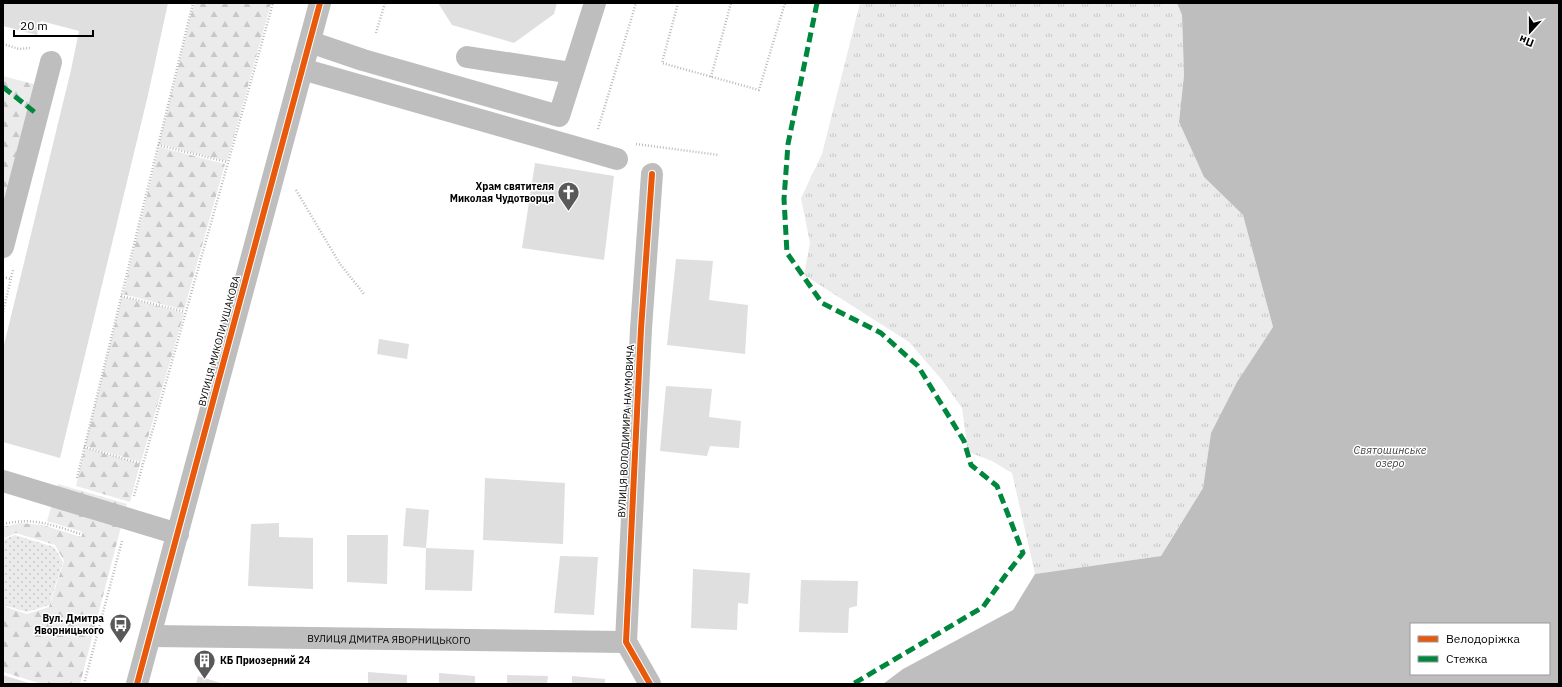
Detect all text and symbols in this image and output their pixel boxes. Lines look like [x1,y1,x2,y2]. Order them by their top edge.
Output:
scale bar [14,12,93,38]
north arrow [1510,12,1550,52]
text: 20 m [20,18,48,33]
text: Пн [1517,32,1536,50]
church icon: Храм святителя Миколая Чудотворця [556,179,582,212]
place label: Храм святителя Миколая Чудотворця [450,180,554,205]
street label: ВУЛИЦЯ МИКОЛИ УШАКОВА [195,274,243,408]
street label: ВУЛИЦЯ ВОЛОДИМИРА НАУМОВИЧА [615,343,637,518]
water label: Святошинське озеро [1354,443,1427,470]
bus stop icon: Вул. Дмитра Яворницького [107,611,133,644]
place label: Вул. Дмитра Яворницького [34,612,104,637]
legend [1410,623,1550,675]
street label: ВУЛИЦЯ ДМИТРА ЯВОРНИЦЬКОГО [307,631,471,647]
text: Велодоріжка [1446,631,1520,646]
building icon: КБ Приозерний 24 [191,647,217,680]
text: Стежка [1446,651,1488,666]
place label: КБ Приозерний 24 [220,654,310,667]

